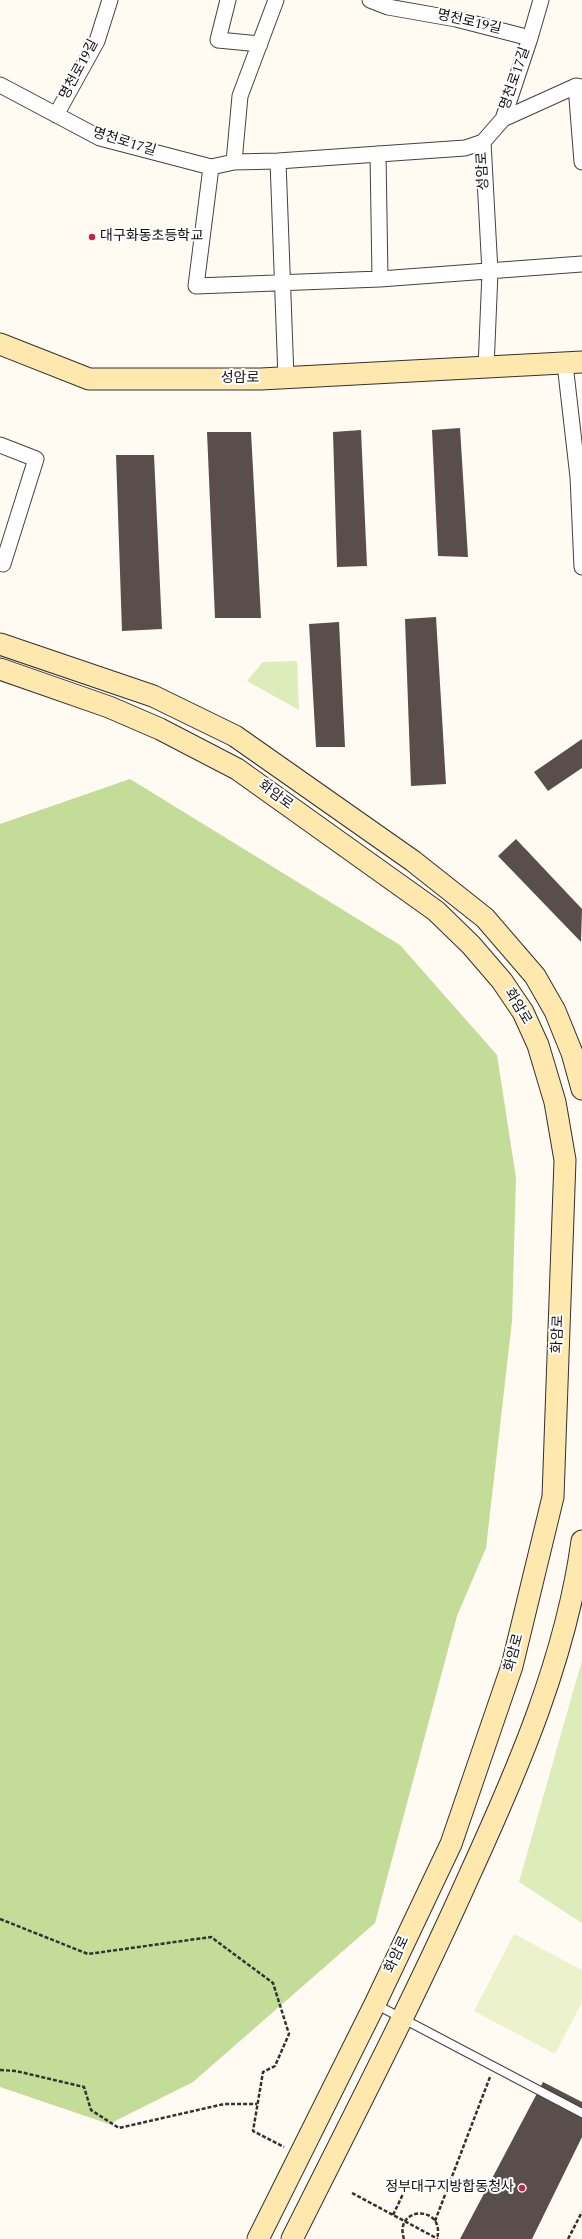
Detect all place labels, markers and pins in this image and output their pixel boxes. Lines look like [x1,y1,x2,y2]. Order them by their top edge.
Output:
place label: 대구화동초등학교 [100,229,203,245]
marker: 대구화동초등학교 [87,232,97,242]
place label: 정부대구지방합동청사 [385,2180,514,2196]
marker: 정부대구지방합동청사 [517,2183,527,2193]

